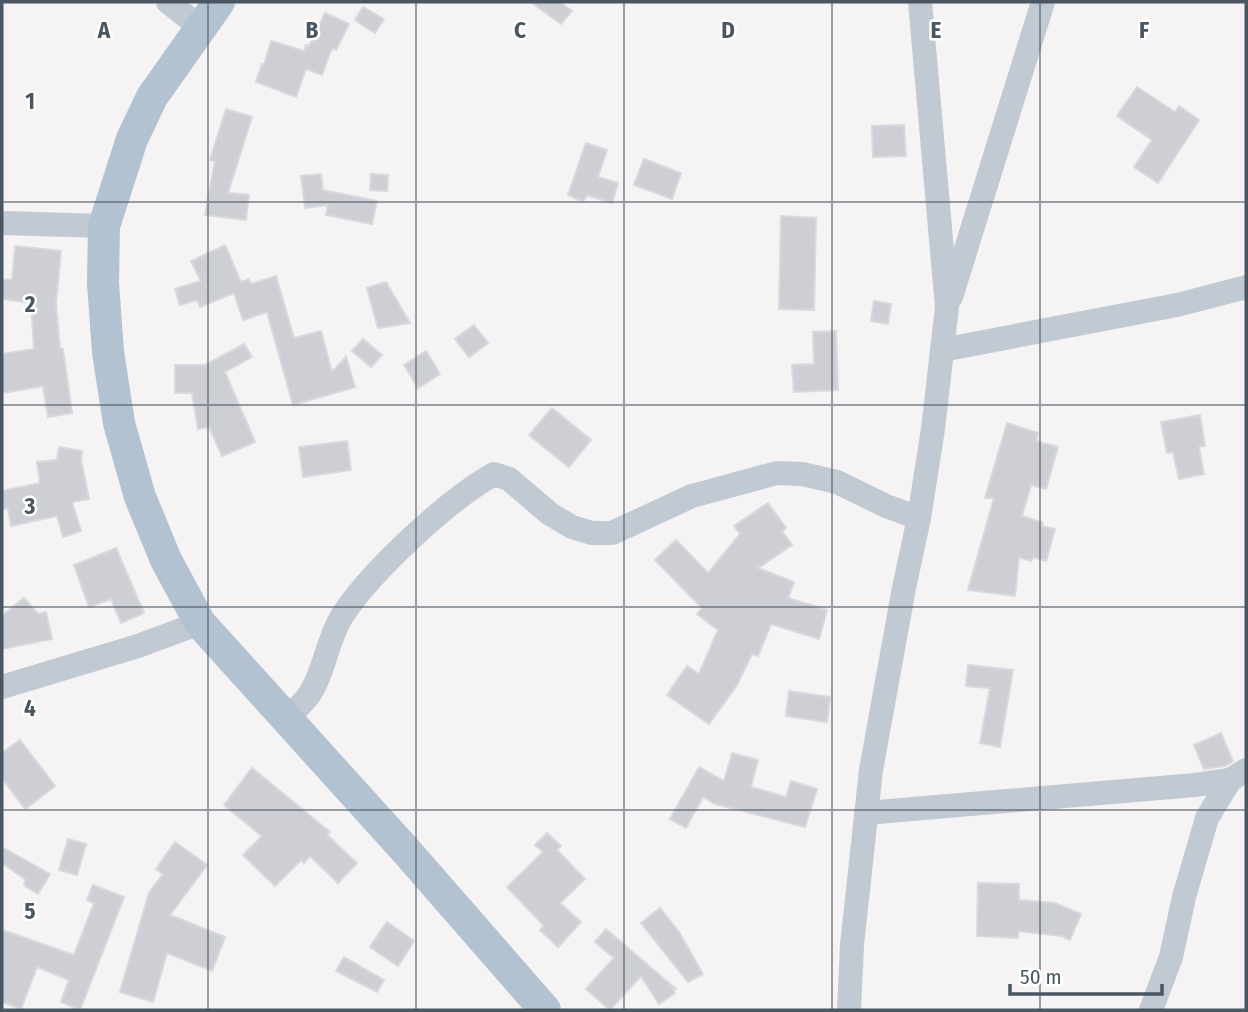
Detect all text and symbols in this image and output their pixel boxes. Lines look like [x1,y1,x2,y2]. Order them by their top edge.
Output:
text: A [97,16,111,44]
text: B [306,16,319,44]
text: C [514,16,526,44]
text: D [721,16,735,44]
text: E [931,16,942,44]
text: F [1139,16,1149,44]
text: 1 [25,87,35,115]
text: 2 [24,290,36,318]
text: 3 [24,492,36,520]
text: 4 [24,694,36,722]
text: 5 [24,897,36,925]
scale bar [1010,953,1162,997]
text: 50 m [1020,964,1062,990]

